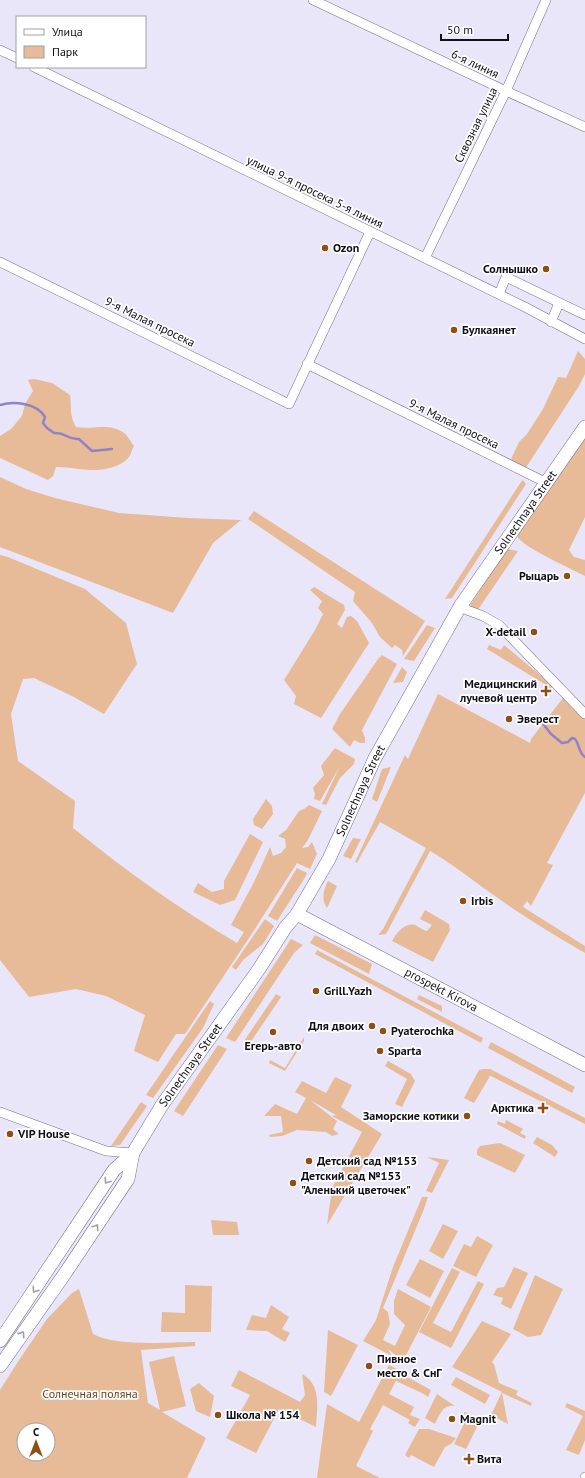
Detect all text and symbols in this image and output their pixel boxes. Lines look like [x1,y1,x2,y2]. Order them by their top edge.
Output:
legend [16,16,146,68]
scale bar [441,16,508,42]
text: 50 m [447,22,473,37]
text: Улица [52,24,83,39]
text: Парк [52,44,78,59]
street label: 6-я линия [449,46,502,81]
street label: Сквозная улица [451,85,500,165]
street label: улица 9-я просека 5-я линия [244,152,386,231]
place label: Ozon [333,240,359,255]
marker: Ozon [320,243,330,253]
place label: Солнышко [483,261,539,276]
marker: Солнышко [541,264,551,274]
street label: 9-я Малая просека [103,293,198,350]
place label: Булкаянет [462,322,516,337]
marker: Булкаянет [449,325,459,335]
street label: 9-я Малая просека [407,395,502,452]
street label: Solnechnaya Street [491,467,559,557]
place label: Рыцарь [519,568,559,583]
marker: Рыцарь [562,571,572,581]
place label: X-detail [486,624,526,639]
marker: X-detail [529,627,539,637]
place label: Медицинский лучевой центр [459,676,538,705]
marker: Медицинский лучевой центр [540,685,552,697]
place label: Эверест [517,711,559,726]
marker: Эверест [504,714,514,724]
street label: Solnechnaya Street [332,742,388,838]
place label: Irbis [471,893,493,908]
marker: Irbis [458,896,468,906]
street label: prospekt Kirova [402,964,481,1015]
place label: Grill.Yazh [324,983,372,998]
marker: Grill.Yazh [311,986,321,996]
place label: Для двоих [308,1018,365,1033]
street label: Solnechnaya Street [155,1020,225,1109]
marker: Для двоих [367,1021,377,1031]
place label: Pyaterochka [391,1023,454,1038]
marker: Pyaterochka [378,1026,388,1036]
marker: Егерь-авто [268,1027,278,1037]
place label: Егерь-авто [245,1038,302,1053]
place label: Sparta [388,1043,422,1058]
marker: Sparta [375,1046,385,1056]
place label: Арктика [491,1100,534,1115]
marker: Арктика [537,1102,549,1114]
place label: Заморские котики [363,1108,459,1123]
marker: Заморские котики [462,1111,472,1121]
place label: VIP House [17,1126,70,1141]
marker: VIP House [5,1129,15,1139]
place label: Детский сад №153 [317,1153,417,1168]
marker: Детский сад №153 [304,1156,314,1166]
place label: Детский сад №153 "Аленький цветочек" [301,1168,411,1197]
one-way arrow [105,1177,112,1184]
marker: Детский сад №153 "Аленький цветочек" [288,1178,298,1188]
one-way arrow [91,1224,99,1231]
one-way arrow [32,1285,39,1292]
one-way arrow [17,1331,24,1338]
place label: Пивное место & СнГ [377,1351,442,1380]
marker: Пивное место & СнГ [364,1361,374,1371]
park label: Солнечная поляна [42,1386,138,1401]
place label: Школа № 154 [226,1407,300,1422]
marker: Школа № 154 [213,1410,223,1420]
place label: Magnit [460,1411,497,1426]
marker: Magnit [447,1414,457,1424]
north arrow [16,1422,56,1462]
text: С [33,1425,39,1439]
place label: Вита [477,1451,502,1466]
marker: Вита [464,1454,474,1464]

